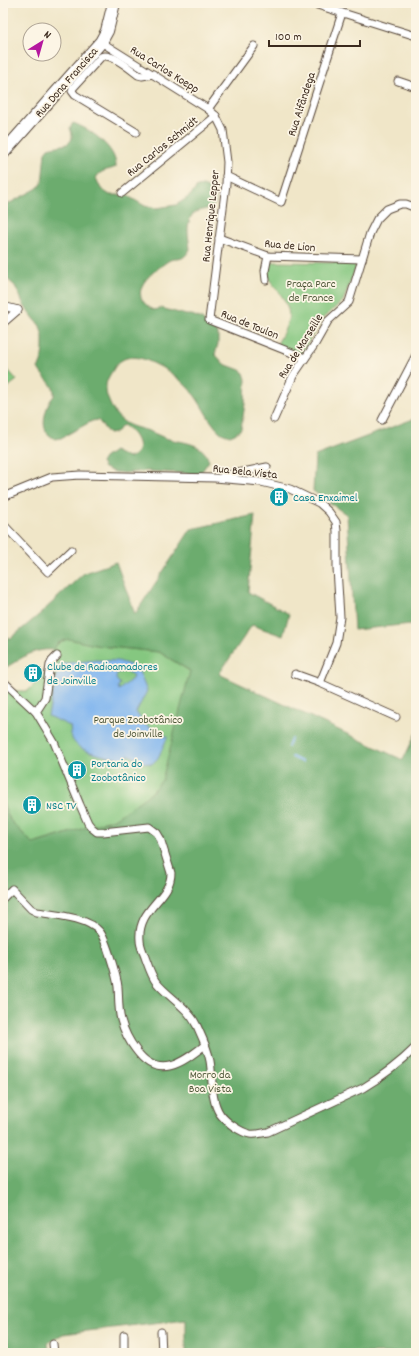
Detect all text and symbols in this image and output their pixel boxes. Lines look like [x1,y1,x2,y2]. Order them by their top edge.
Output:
north arrow [22,22,62,62]
scale bar [269,22,360,48]
text: N [40,28,54,44]
text: 100 m [275,29,302,46]
street label: Rua Carlos Koepp [126,42,202,98]
street label: Rua Dona Francisca [32,44,103,122]
street label: Rua Alfândega [284,70,321,139]
street label: Rua Carlos Schmidt [124,113,203,181]
street label: Rua Henrique Lepper [198,169,225,263]
street label: Rua de Lion [264,236,316,257]
park label: Praça Parc de France [286,276,336,307]
street label: Rua de Toulon [218,306,281,345]
street label: Rua de Marseille [275,311,328,383]
street label: Rua Bela Vista [212,461,278,484]
building icon: Casa Enxaimel [268,486,290,508]
place label: Casa Enxaimel [293,490,358,507]
place label: Clube de Radioamadores de Joinville [47,659,158,690]
building icon: Clube de Radioamadores de Joinville [22,662,44,684]
park label: Parque Zoobotânico de Joinville [94,712,182,743]
place label: Portaria do Zoobotânico [91,756,146,787]
building icon: Portaria do Zoobotânico [66,759,88,781]
building icon: NSC TV [21,794,43,816]
place label: NSC TV [46,798,77,815]
park label: Morro da Boa Vista [189,1067,232,1098]

